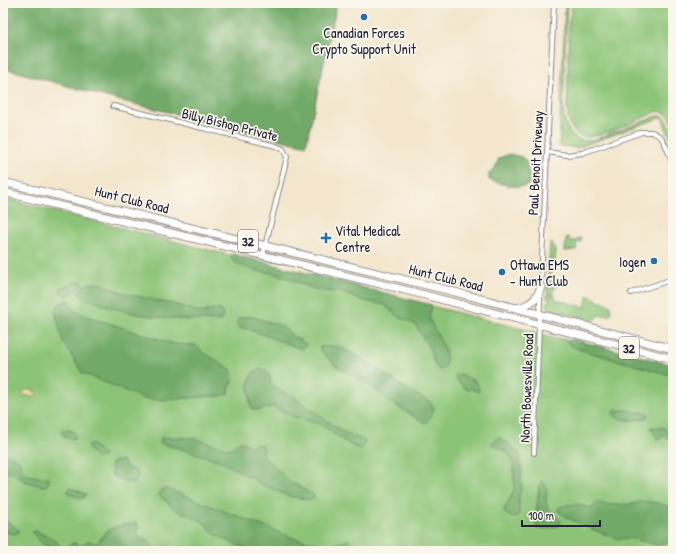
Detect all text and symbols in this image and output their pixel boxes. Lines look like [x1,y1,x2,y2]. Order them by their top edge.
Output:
marker: Canadian Forces Crypto Support Unit [359,12,369,22]
place label: Canadian Forces Crypto Support Unit [312,23,416,59]
street label: Billy Bishop Private [180,103,280,146]
street label: Paul Benoit Driveway [523,110,548,216]
street label: Hunt Club Road [93,181,171,217]
place label: Vital Medical Centre [335,221,401,256]
road number: 32 [238,230,258,252]
marker: Vital Medical Centre [320,232,332,244]
place label: Iogen [619,252,646,272]
place label: Ottawa EMS - Hunt Club [510,255,570,290]
marker: Iogen [649,256,659,266]
street label: Hunt Club Road [407,259,485,295]
marker: Ottawa EMS - Hunt Club [497,267,507,277]
street label: North Bowesville Road [515,333,537,443]
road number: 32 [619,337,639,359]
scale bar [522,502,600,528]
text: 100 m [528,507,554,524]

